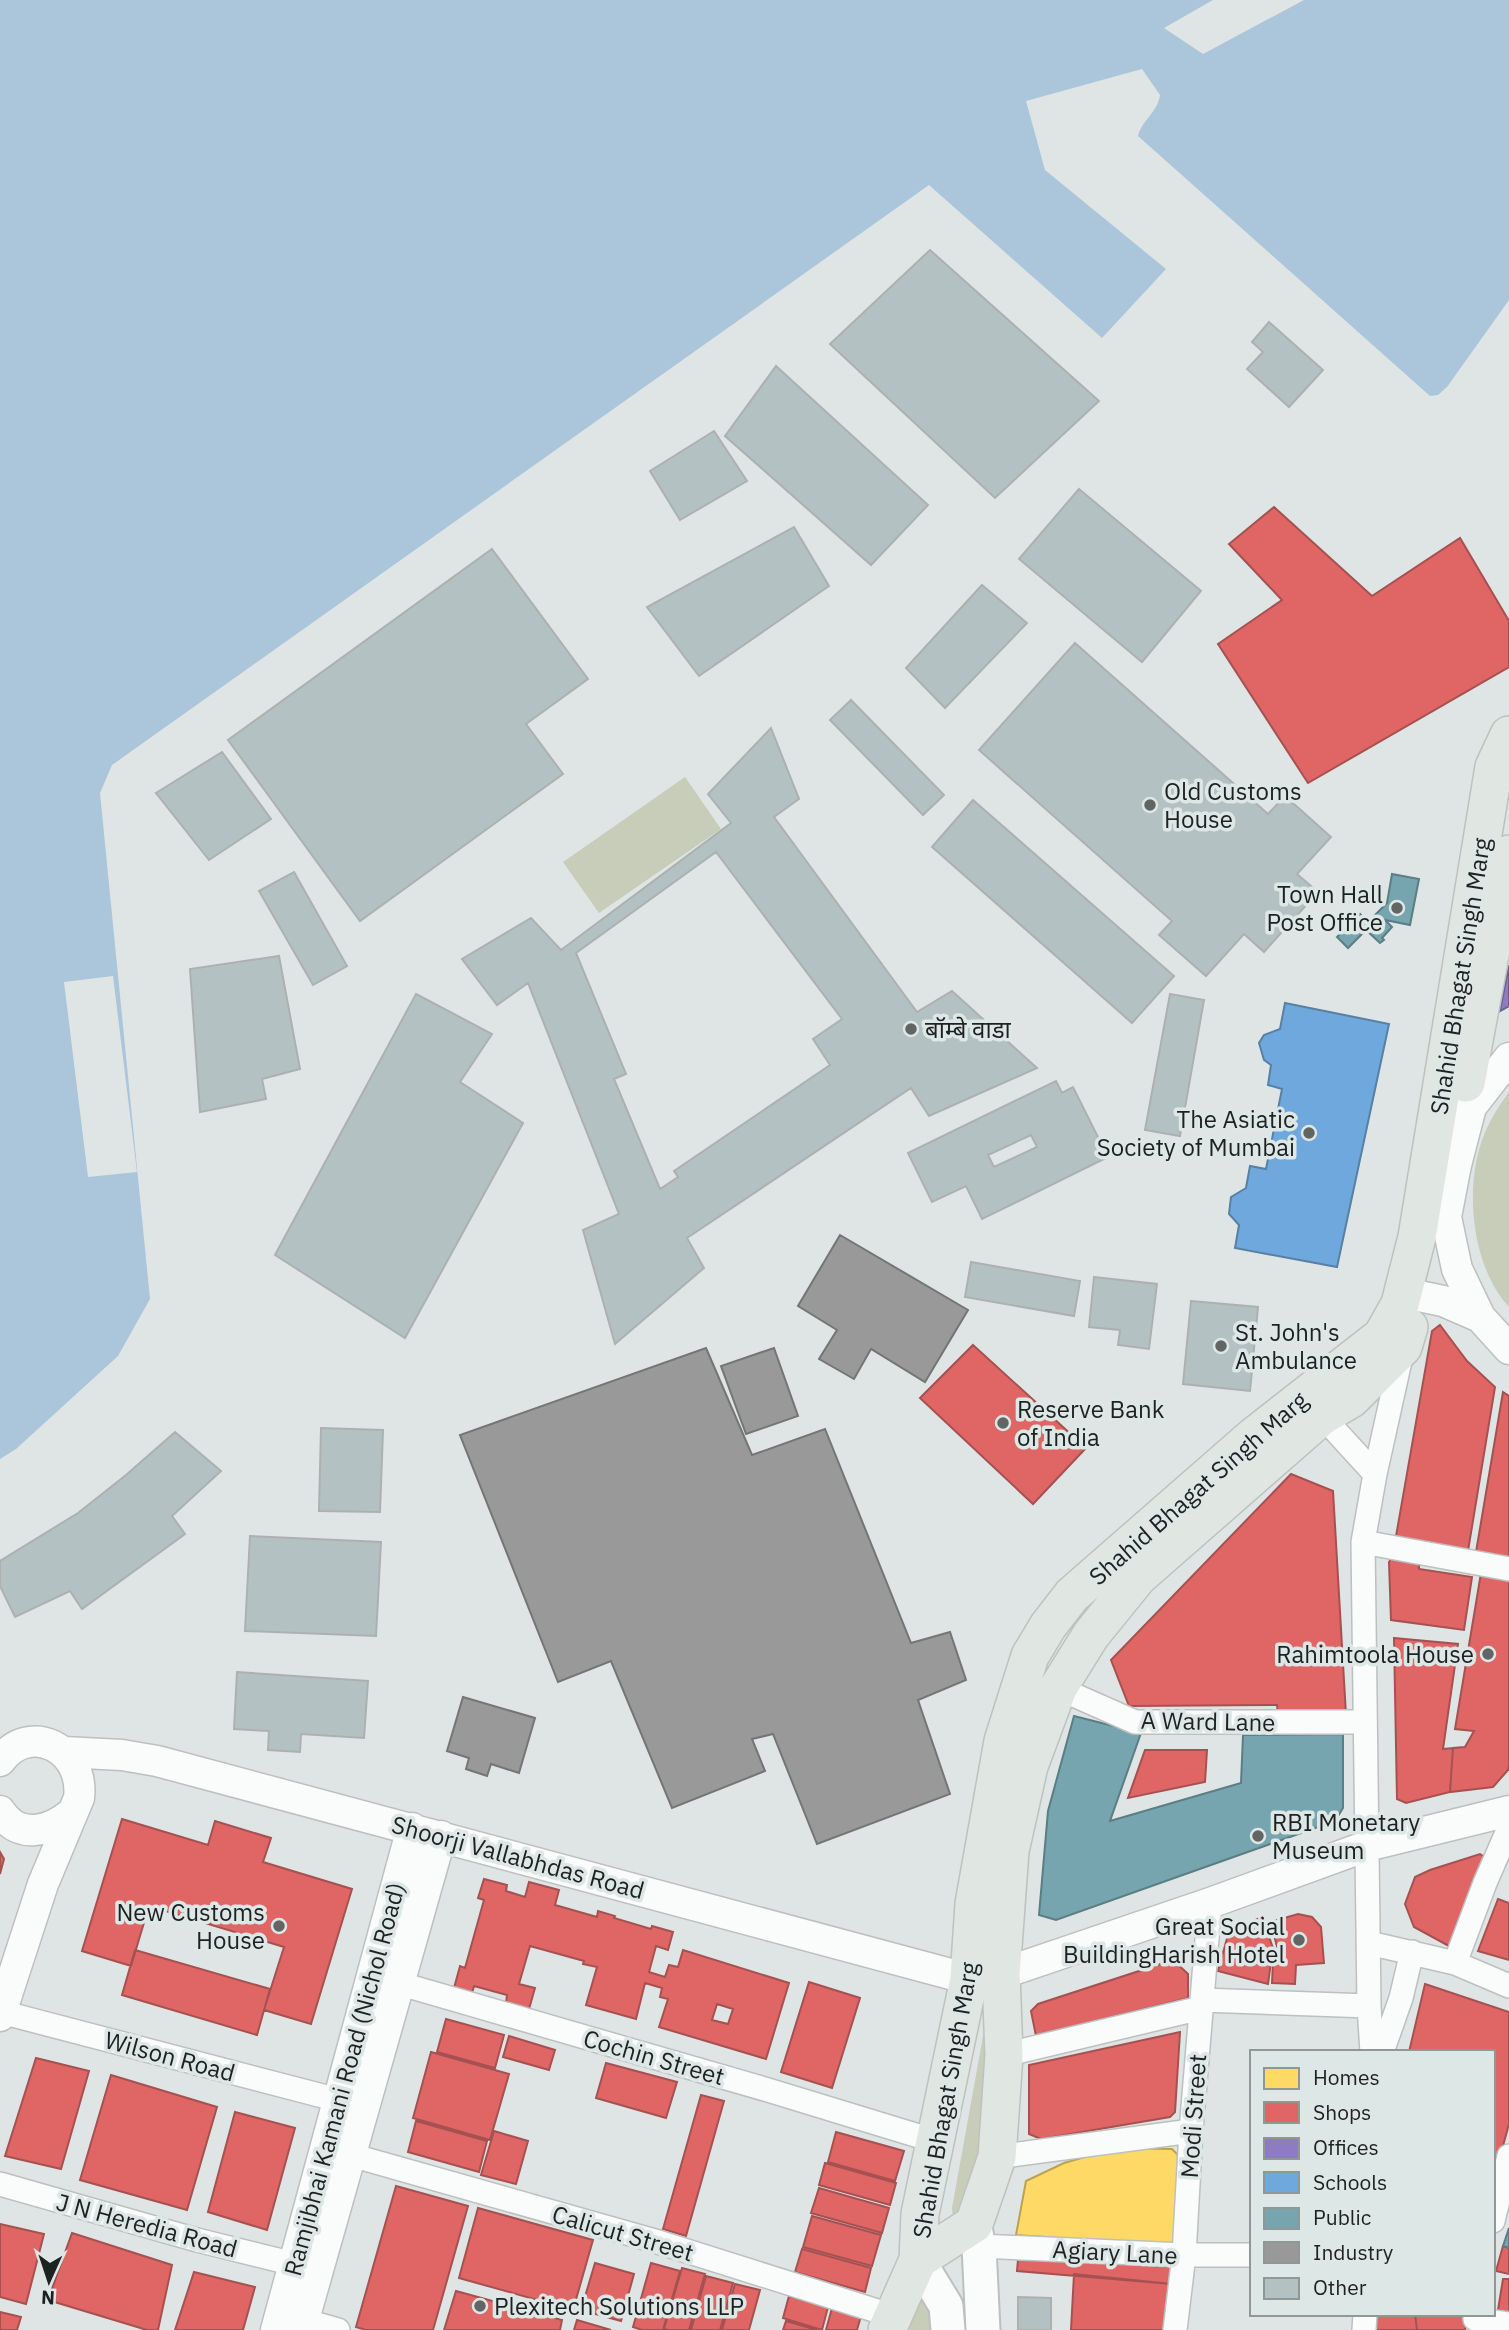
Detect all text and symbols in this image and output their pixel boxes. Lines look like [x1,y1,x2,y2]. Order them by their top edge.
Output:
place label: Old Customs House [1164,775,1302,835]
marker: Old Customs House [1142,797,1158,813]
street label: Shahid Bhagat Singh Marg [1422,835,1498,1117]
place label: Town Hall Post Office [1266,878,1383,938]
marker: Town Hall Post Office [1389,900,1405,916]
place label: बॉम्बे वाडा [925,1013,1011,1045]
marker: बॉम्बे वाडा [903,1021,919,1037]
place label: The Asiatic Society of Mumbai [1097,1103,1295,1163]
marker: The Asiatic Society of Mumbai [1301,1125,1317,1141]
place label: St. John's Ambulance [1235,1316,1357,1376]
marker: St. John's Ambulance [1213,1338,1229,1354]
street label: Shahid Bhagat Singh Marg [1082,1384,1314,1592]
place label: Reserve Bank of India [1017,1393,1165,1453]
marker: Reserve Bank of India [995,1415,1011,1431]
place label: Rahimtoola House [1276,1638,1474,1670]
marker: Rahimtoola House [1480,1646,1496,1662]
street label: A Ward Lane [1140,1704,1276,1738]
place label: RBI Monetary Museum [1272,1806,1420,1866]
street label: Shoorji Vallabhdas Road [388,1808,648,1906]
marker: RBI Monetary Museum [1250,1828,1266,1844]
street label: Ramjibhai Kamani Road (Nichol Road) [276,1879,412,2279]
place label: New Customs House [116,1896,265,1956]
place label: Great Social BuildingHarish Hotel [1063,1910,1285,1970]
marker: New Customs House [271,1918,287,1934]
marker: Great Social BuildingHarish Hotel [1291,1932,1307,1948]
street label: Shahid Bhagat Singh Marg [905,1959,985,2241]
street label: Cochin Street [580,2022,728,2092]
street label: Wilson Road [101,2023,239,2089]
legend [1250,2050,1495,2316]
street label: Modi Street [1173,2053,1213,2179]
text: Homes [1313,2063,1380,2091]
text: Shops [1313,2098,1371,2126]
text: Offices [1313,2133,1379,2161]
text: Schools [1313,2168,1387,2196]
street label: J N Heredia Road [53,2185,241,2265]
street label: Calicut Street [548,2198,698,2268]
text: Public [1313,2203,1371,2231]
street label: Agiary Lane [1052,2233,1178,2271]
text: Industry [1313,2238,1394,2266]
north arrow [14,2246,84,2316]
text: Other [1313,2273,1367,2301]
text: N [41,2286,56,2310]
place label: Plexitech Solutions LLP [494,2290,744,2322]
marker: Plexitech Solutions LLP [472,2298,488,2314]

